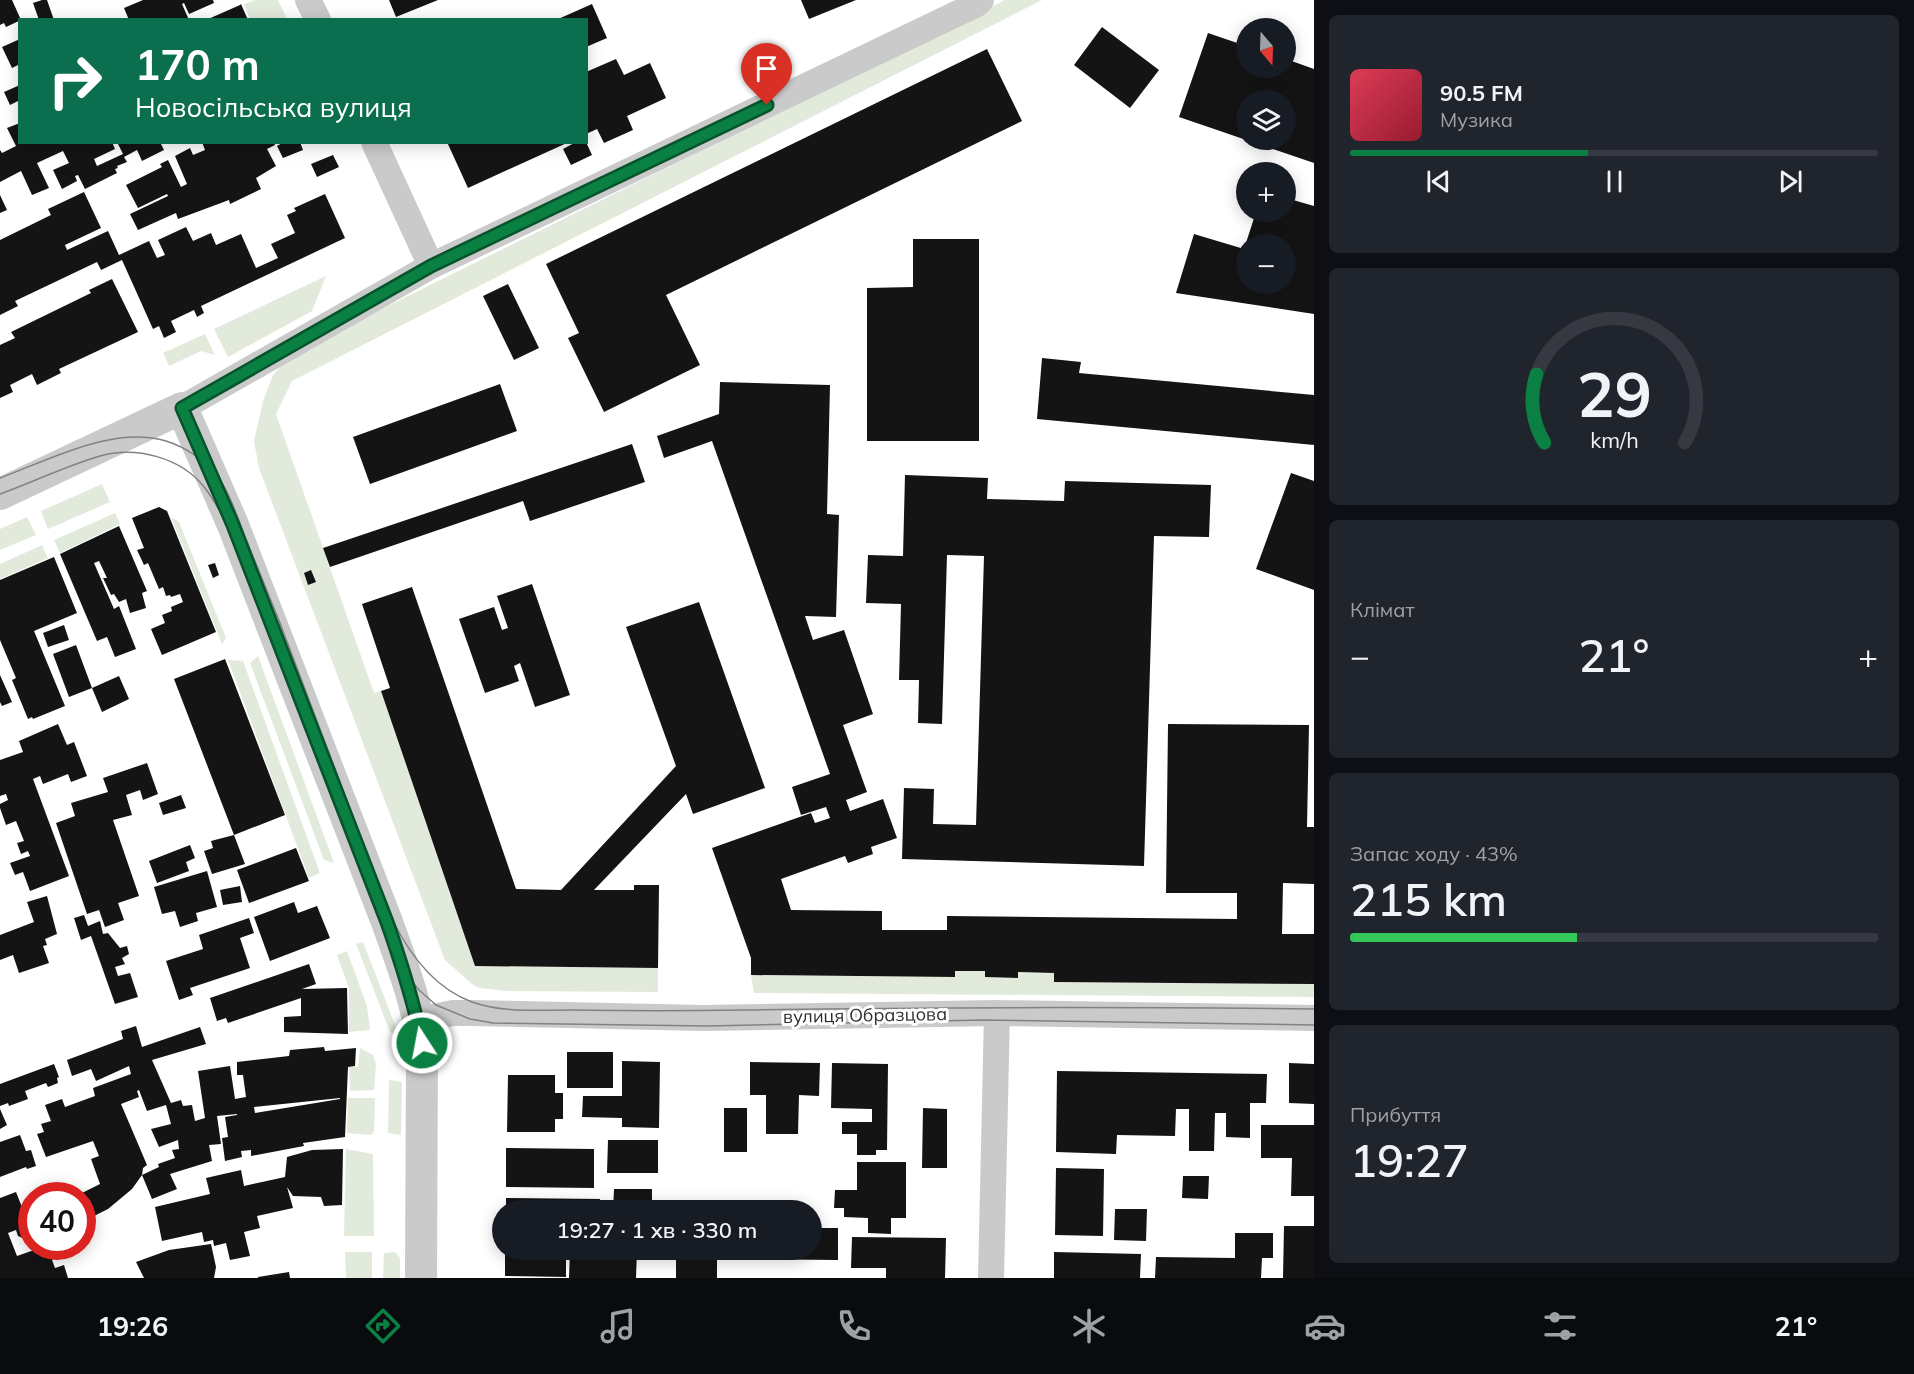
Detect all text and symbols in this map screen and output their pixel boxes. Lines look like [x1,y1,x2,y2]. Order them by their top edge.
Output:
north arrow [1236,18,1296,78]
map controls [1236,18,1296,294]
text: 170 m [135,38,260,91]
icon: right [36,42,114,120]
pin [741,43,792,105]
icon: arrive [750,52,783,85]
text: 90.5 FM [1440,79,1523,107]
text: Новосільська вулиця [135,90,412,124]
button: layers [1236,90,1296,150]
text: Музика [1440,107,1513,132]
button: + [1236,162,1296,222]
icon: previous [1422,165,1455,198]
icon: pause [1598,165,1631,198]
icon: next [1774,165,1807,198]
button: − [1236,234,1296,294]
text: 29 [1577,355,1651,434]
text: km/h [1590,427,1638,454]
text: Клімат [1350,597,1415,622]
text: 21° [1579,627,1649,683]
text: − [1350,635,1370,676]
text: + [1858,635,1878,676]
text: Запас ходу · 43% [1350,841,1518,866]
text: 215 km [1350,871,1507,927]
street label: вулиця Образцова [783,1002,947,1028]
position arrow [390,1011,454,1075]
text: Прибуття [1350,1102,1441,1127]
text: 19:27 [1350,1132,1469,1188]
speed limit sign: 40 [18,1182,96,1260]
text: 19:27 · 1 хв · 330 m [557,1216,757,1244]
icon: directions [362,1305,404,1347]
icon: music [597,1305,639,1347]
icon: phone [833,1305,875,1347]
icon: climate [1068,1305,1110,1347]
icon: car [1304,1305,1346,1347]
icon: filters [1539,1305,1581,1347]
text: 19:26 [97,1309,168,1343]
text: 21° [1775,1309,1817,1343]

